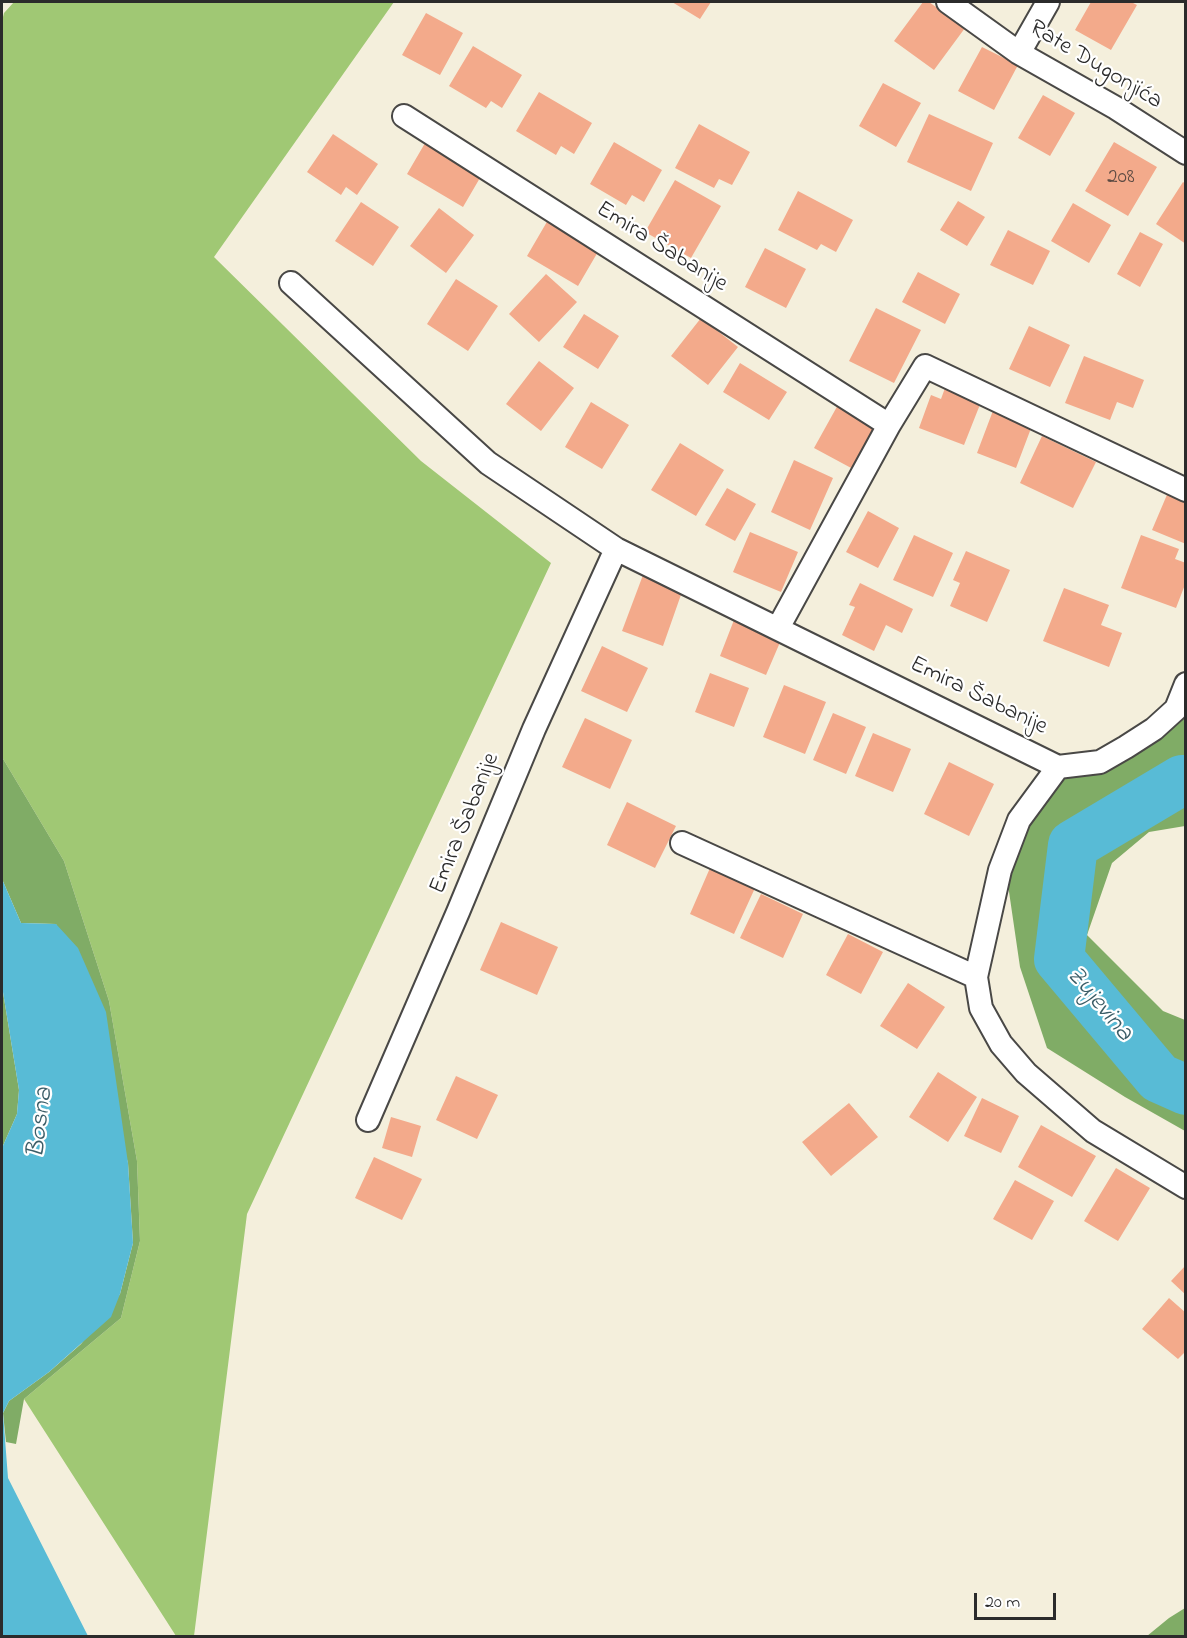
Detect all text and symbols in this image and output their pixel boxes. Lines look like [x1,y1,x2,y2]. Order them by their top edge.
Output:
street label: Rate Dugonjića [1023,15,1167,117]
house number: 208 [1107,166,1135,192]
street label: Emira Šabanije [590,196,732,300]
street label: Emira Šabanije [904,651,1052,743]
street label: Emira Šabanije [425,749,507,899]
water label: Zujevina [1058,961,1138,1049]
water label: Bosna [22,1086,62,1160]
scale bar [977,1581,1060,1619]
text: 20 m [985,1590,1020,1616]

